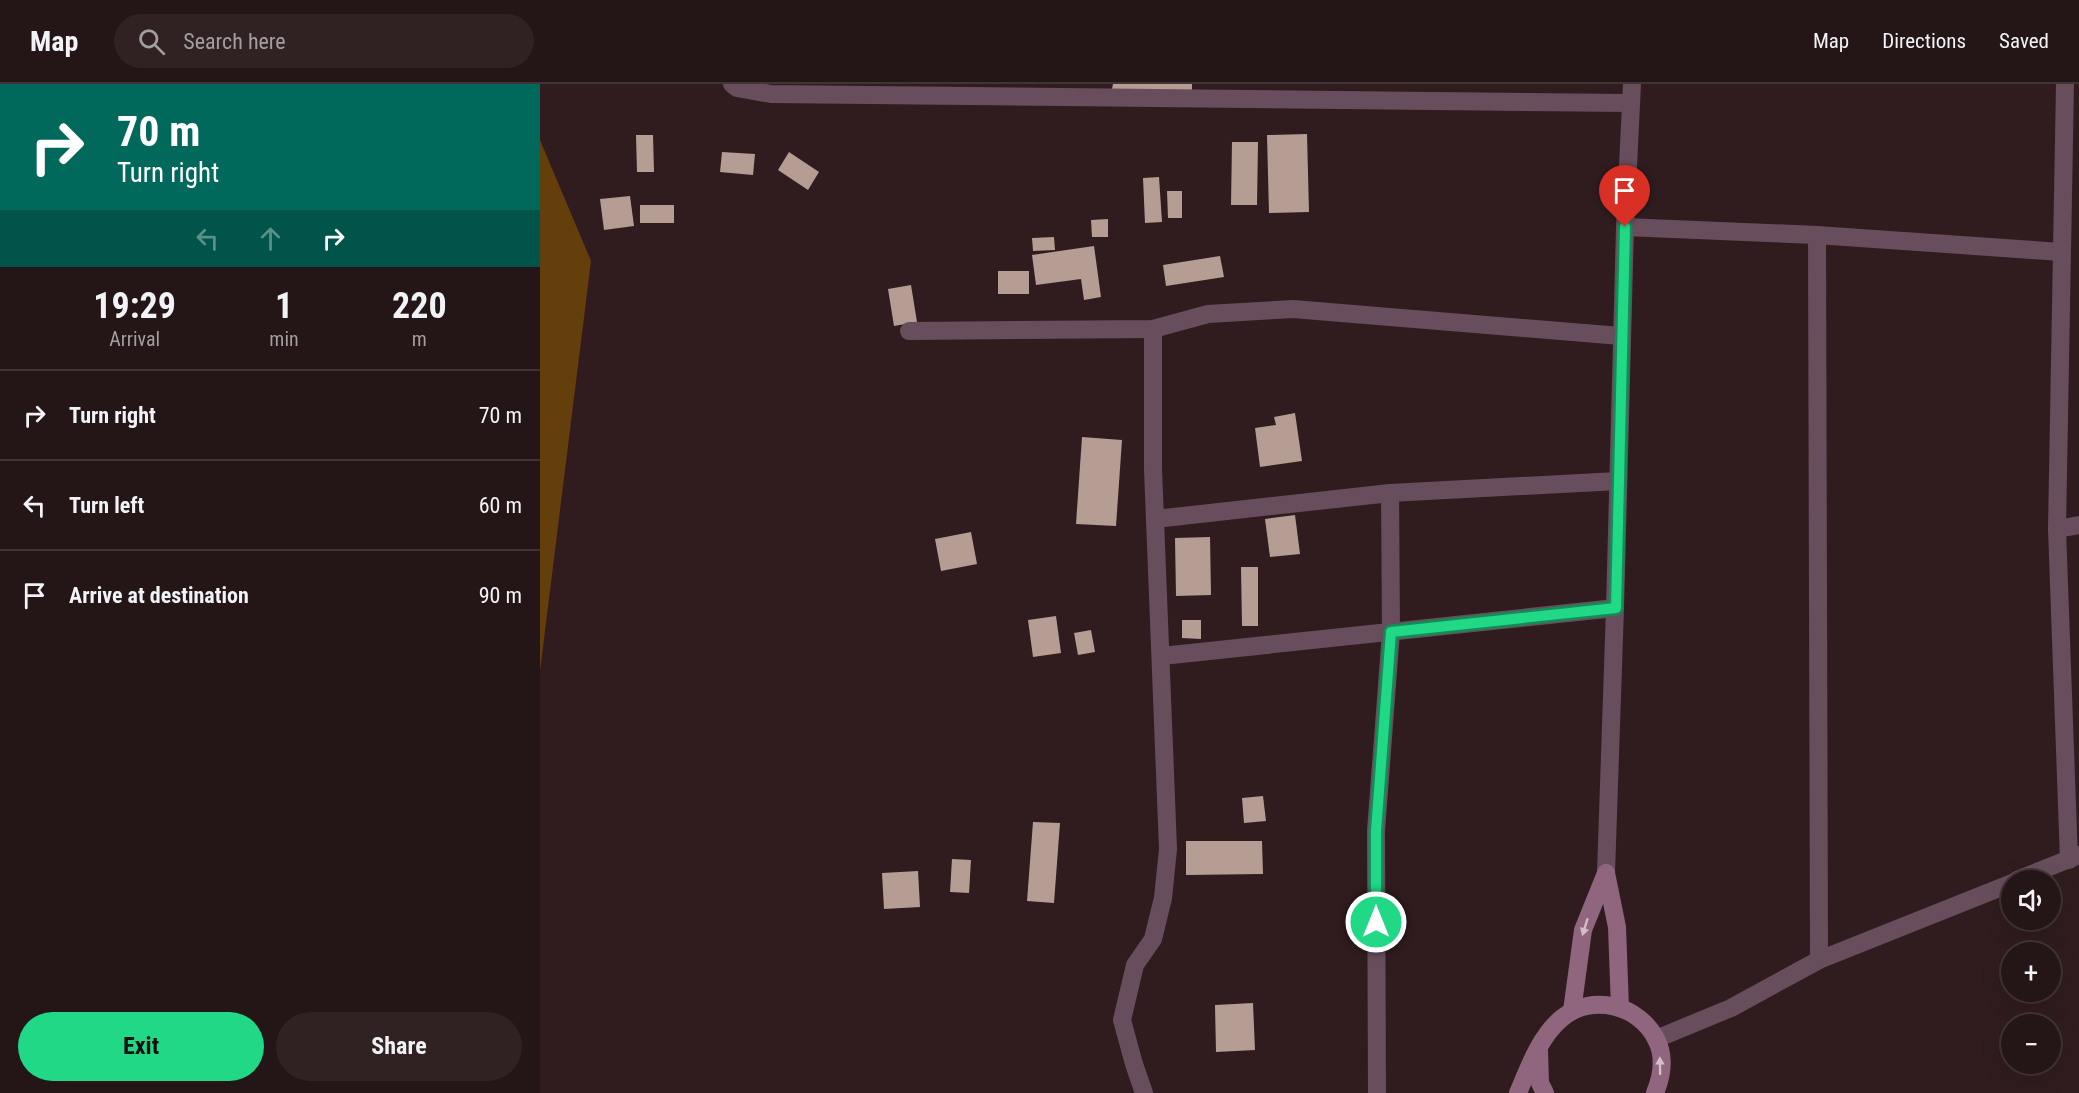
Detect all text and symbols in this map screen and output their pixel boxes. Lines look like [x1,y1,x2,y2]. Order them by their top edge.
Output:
search box [114,14,534,68]
text: Map [30,25,78,58]
icon: search [135,25,168,58]
text: Search here [183,29,286,54]
text: Map [1813,29,1849,53]
text: Directions [1882,29,1966,53]
text: Saved [1999,29,2049,53]
text: 70 m [117,107,200,156]
icon: right [18,108,96,186]
text: Turn right [117,157,219,189]
pin [1599,165,1650,227]
icon: arrive [1608,174,1641,207]
icon: left [191,222,224,255]
icon: ahead [254,222,287,255]
icon: right [317,222,350,255]
text: 19:29 [93,285,176,327]
text: 1 [275,285,293,327]
text: 220 [392,285,447,327]
text: Arrival [109,327,160,351]
text: min [269,327,299,351]
text: m [412,327,427,351]
icon: right [18,399,51,432]
text: Turn right [69,403,156,428]
text: 70 m [479,403,522,428]
icon: left [18,489,51,522]
text: Turn left [69,493,144,518]
text: 60 m [479,493,522,518]
icon: arrive [18,579,51,612]
text: Arrive at destination [69,583,249,608]
text: 90 m [479,583,522,608]
map controls [2001,870,2061,1074]
button: sound [2001,870,2061,930]
position arrow [1344,890,1408,954]
one-way arrow [1580,918,1589,936]
button: + [2001,942,2061,1002]
button: Exit [18,1012,264,1081]
button: Share [276,1012,522,1081]
button: − [2001,1014,2061,1074]
one-way arrow [1656,1057,1665,1076]

